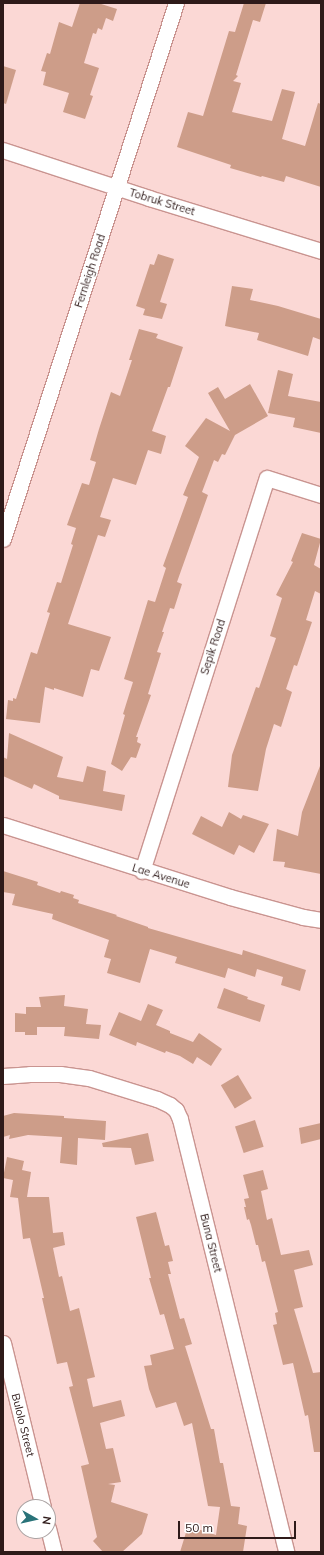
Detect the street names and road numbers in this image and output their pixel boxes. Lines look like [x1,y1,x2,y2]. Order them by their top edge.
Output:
street label: Tobruk Street [128,186,196,218]
street label: Fernleigh Road [72,233,108,309]
street label: Sepik Road [198,618,228,676]
street label: Lae Avenue [130,861,192,891]
street label: Buna Street [197,1212,225,1274]
street label: Bulolo Street [9,1392,37,1458]

